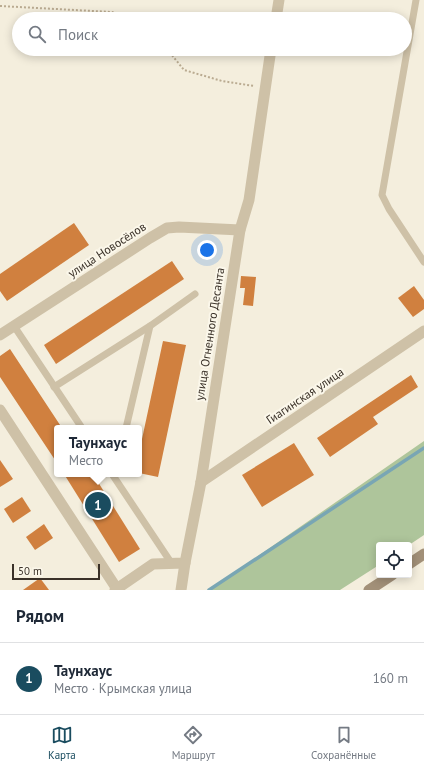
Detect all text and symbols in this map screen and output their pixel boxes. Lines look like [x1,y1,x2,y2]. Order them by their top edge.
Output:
search box [12,12,412,56]
icon: search [26,23,48,45]
text: Поиск [58,25,98,44]
street label: улица Новосёлов [65,219,149,280]
your location [197,240,217,260]
street label: улица Огненного Десанта [192,266,227,401]
street label: Гиагинская улица [263,364,346,427]
popup [54,425,142,477]
text: Таунхаус [69,433,127,452]
text: Место [69,452,103,469]
pin: 1 [85,490,111,520]
map controls [376,542,412,578]
button: locate [376,542,412,578]
scale bar [12,562,100,581]
text: 50 m [18,564,42,578]
text: Рядом [16,605,64,627]
text: Таунхаус [54,661,112,680]
text: 1 [25,670,33,687]
text: 160 m [373,670,408,687]
text: Место · Крымская улица [54,680,192,697]
tab: Карта [48,724,76,762]
tab: Маршрут [172,724,215,762]
tab: Сохранённые [311,724,376,762]

